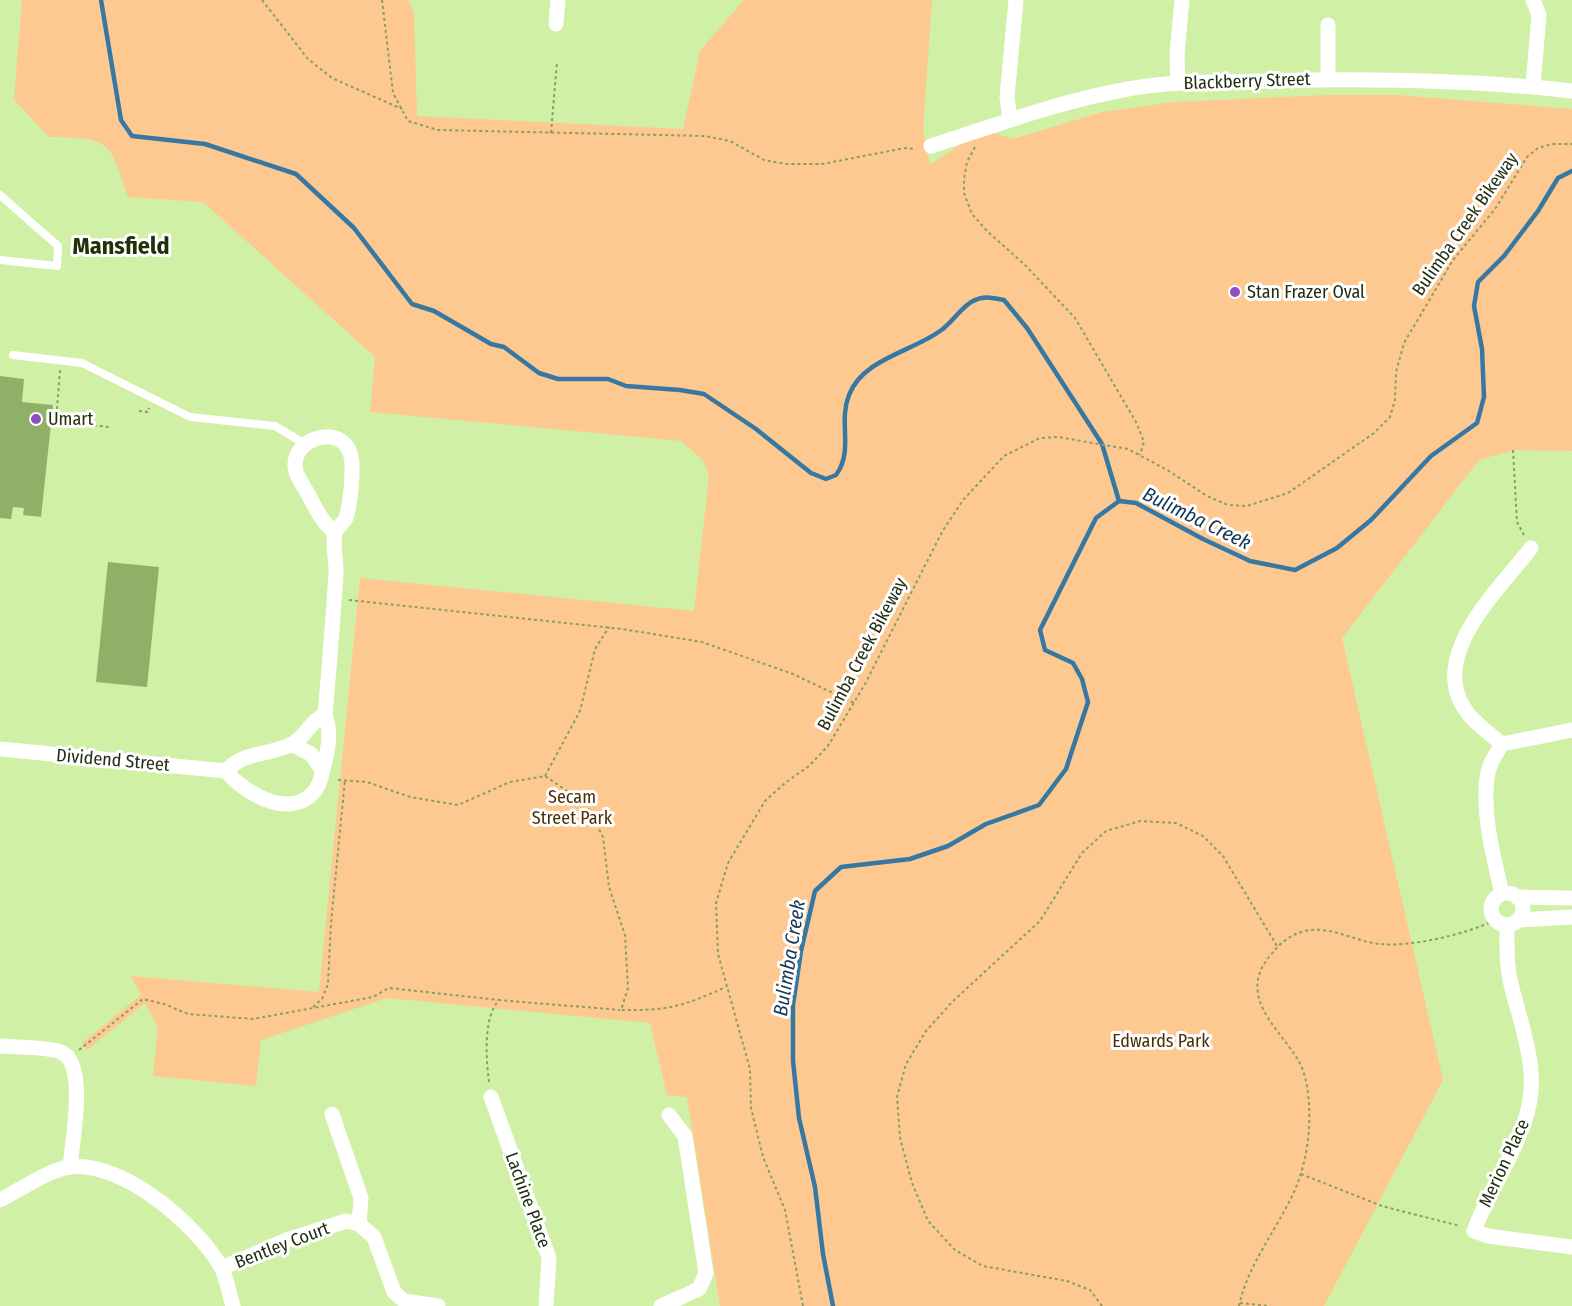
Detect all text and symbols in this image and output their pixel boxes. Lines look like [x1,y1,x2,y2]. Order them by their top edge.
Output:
street label: Blackberry Street [1183,68,1311,94]
street label: Bulimba Creek Bikeway [1407,148,1523,300]
district label: Mansfield [72,232,170,260]
place label: Stan Frazer Oval [1247,281,1365,303]
marker: Stan Frazer Oval [1228,285,1242,299]
place label: Umart [48,408,94,430]
marker: Umart [29,412,43,426]
water label: Bulimba Creek [1139,481,1255,555]
street label: Bulimba Creek Bikeway [812,574,912,734]
street label: Dividend Street [55,744,171,776]
park label: Secam Street Park [532,786,613,829]
water label: Bulimba Creek [768,898,810,1018]
park label: Edwards Park [1112,1030,1210,1052]
street label: Merion Place [1474,1115,1534,1211]
street label: Lachine Place [501,1149,555,1251]
street label: Bentley Court [232,1217,332,1273]

